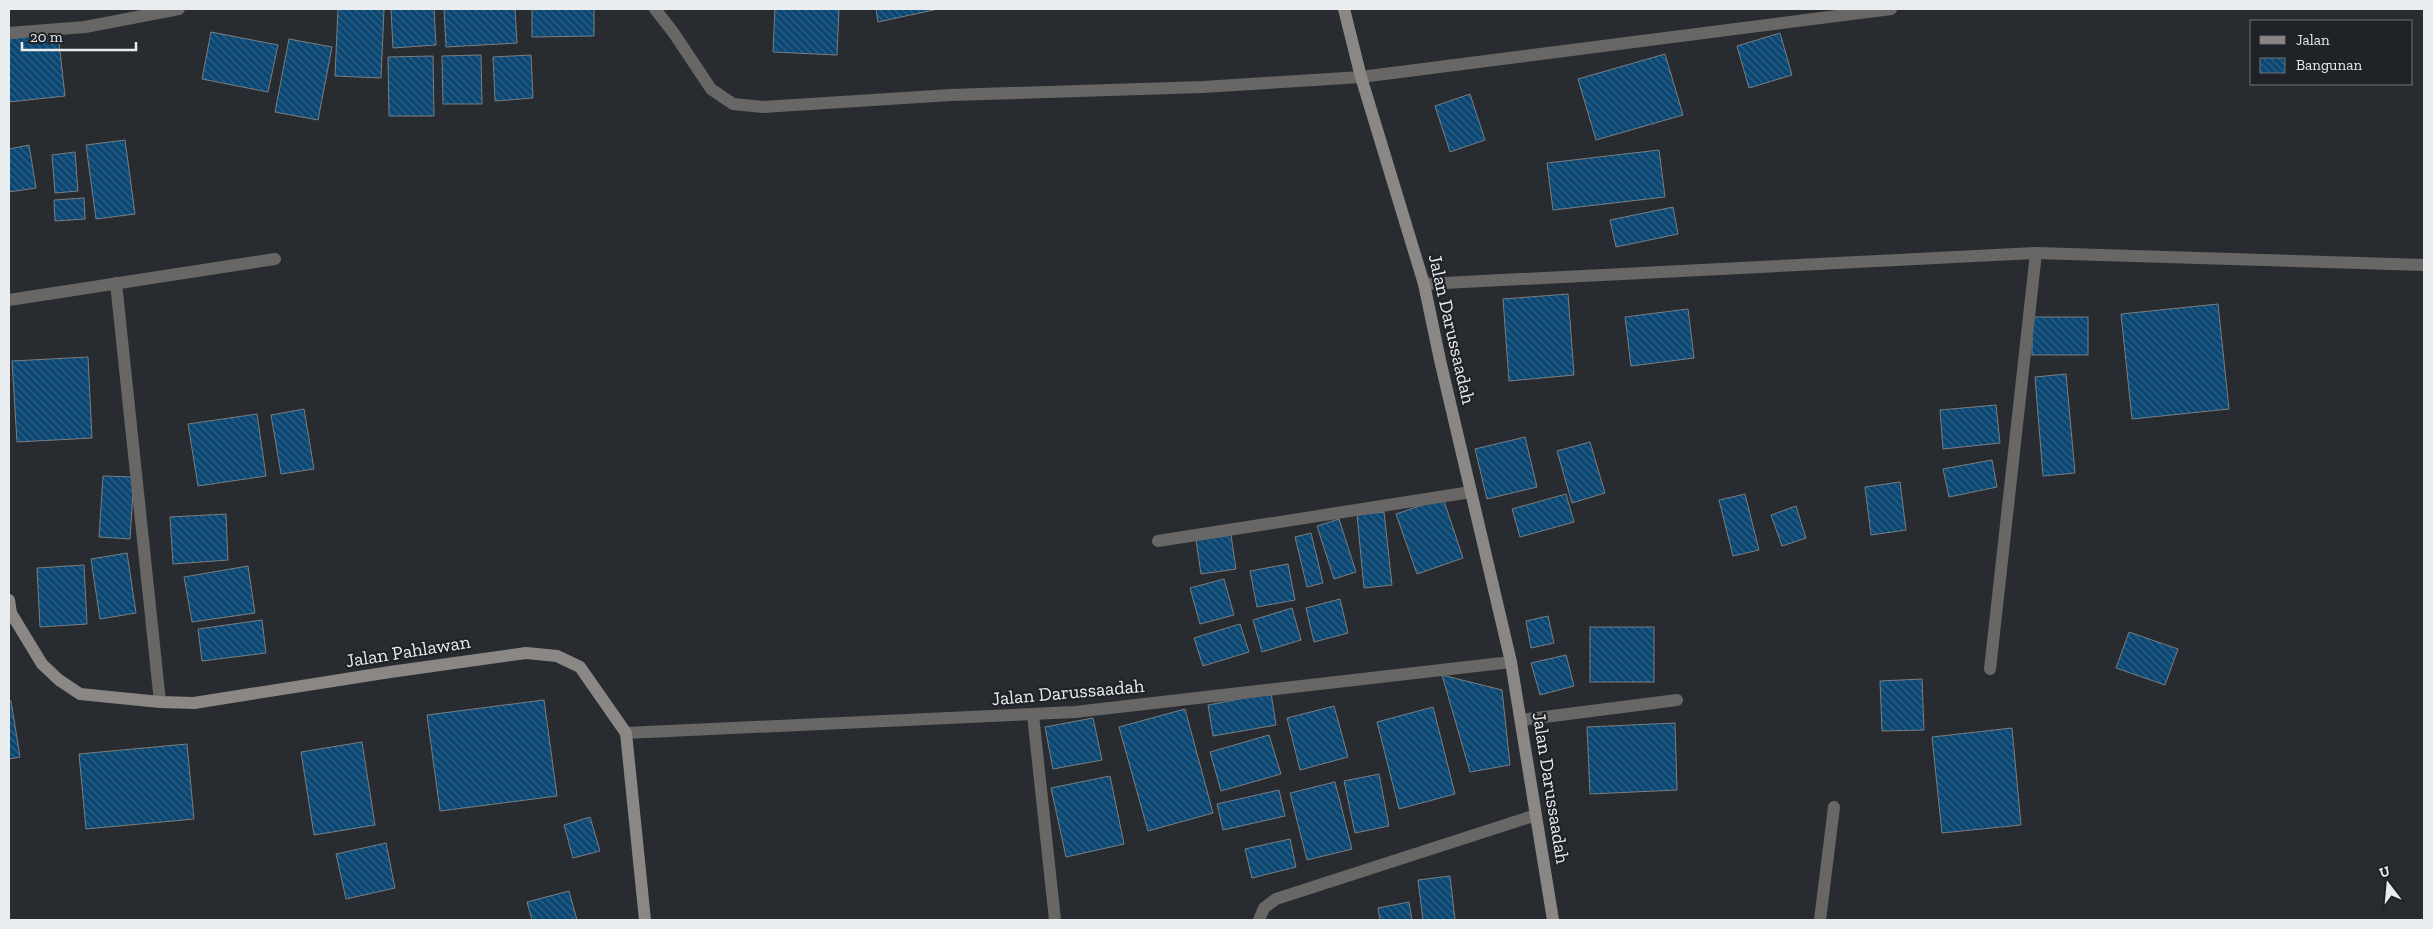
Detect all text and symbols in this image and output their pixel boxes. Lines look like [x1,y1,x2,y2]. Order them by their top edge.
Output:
scale bar [22,20,136,52]
legend [2250,20,2413,85]
text: 20 m [30,28,63,46]
text: Jalan [2296,31,2330,49]
text: Bangunan [2296,56,2362,74]
street label: Jalan Darussaadah [1424,252,1481,407]
street label: Jalan Pahlawan [344,630,472,672]
street label: Jalan Darussaadah [991,674,1146,710]
street label: Jalan Darussaadah [1528,711,1574,866]
north arrow [2363,859,2413,909]
text: U [2377,862,2392,882]

